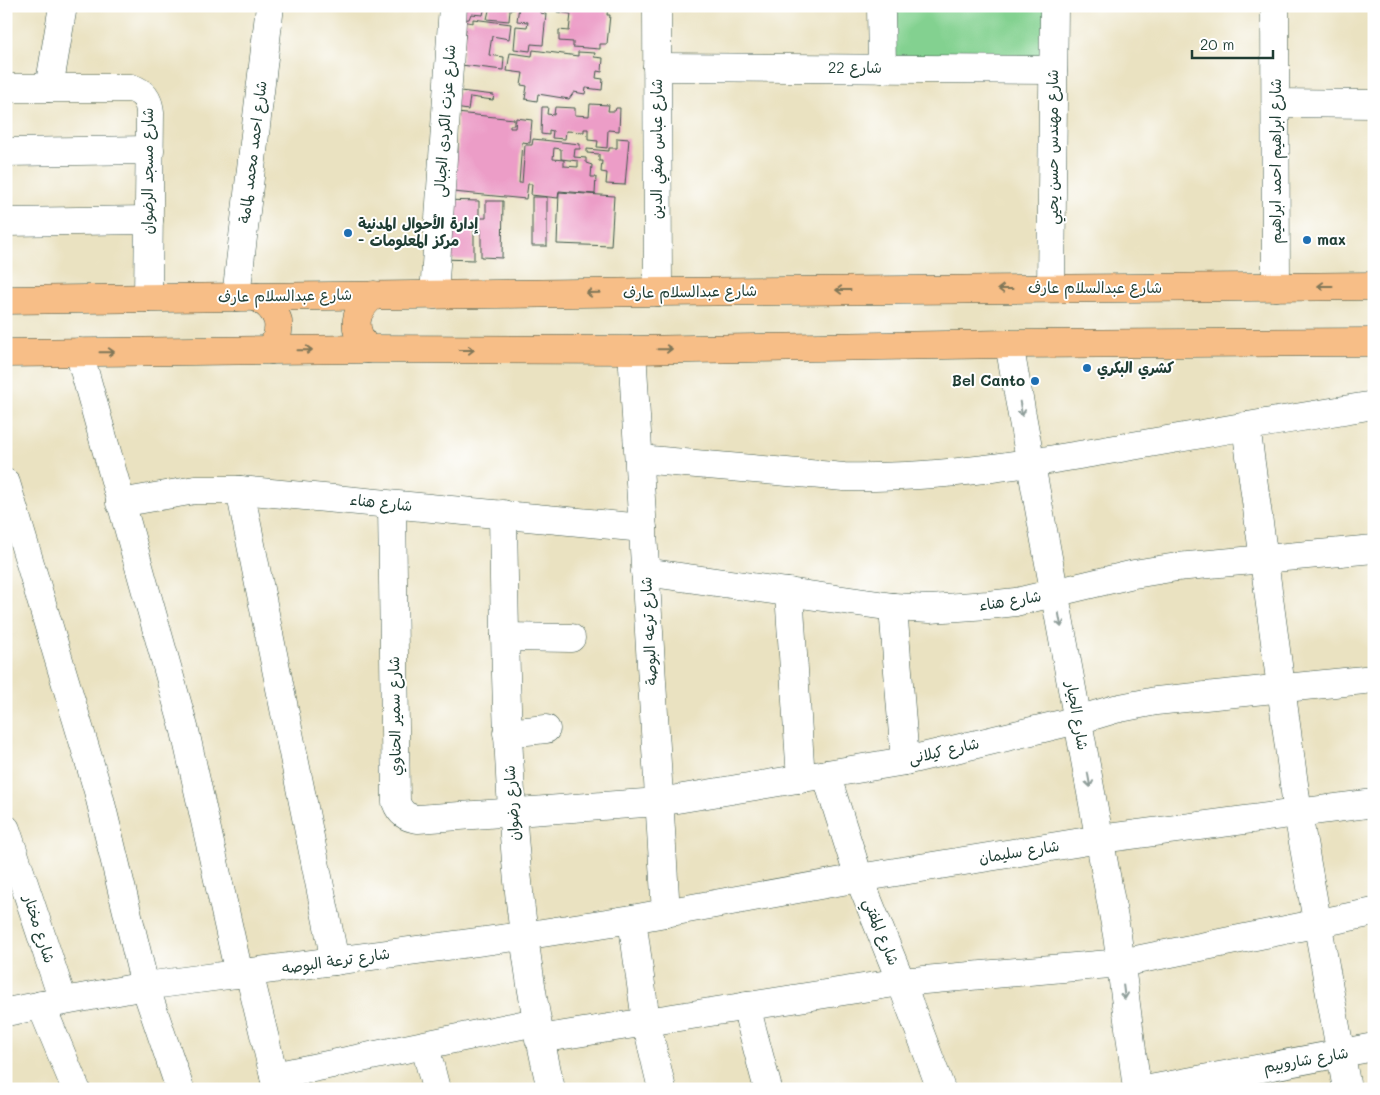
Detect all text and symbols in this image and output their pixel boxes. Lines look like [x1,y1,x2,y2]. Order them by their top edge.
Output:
scale bar [1192,28,1274,60]
text: 20 m [1200,34,1234,54]
street label: شارع عزت الكردى الجبالى [429,44,460,198]
street label: شارع 22 [828,57,882,78]
street label: شارع مهندس حسن يحيي [1042,69,1066,225]
street label: شارع ابراهيم احمد ابراهيم [1265,78,1288,244]
street label: شارع احمد محمد لمامة [233,79,272,224]
street label: شارع عباس صفي الدين [646,79,670,219]
street label: شارع مسجد الرضوان [137,108,158,234]
place label: إدارة الأحوال المدنية - مركز المعلومات [358,213,478,251]
marker: إدارة الأحوال المدنية - مركز المعلومات [342,227,354,239]
place label: max [1317,229,1346,249]
marker: max [1301,234,1313,246]
street label: شارع عبدالسلام عارف [1028,277,1162,299]
street label: شارع عبدالسلام عارف [623,280,757,304]
one-way arrow [1317,282,1333,291]
street label: شارع عبدالسلام عارف [218,284,352,308]
one-way arrow [997,284,1014,294]
one-way arrow [835,285,851,295]
one-way arrow [585,288,601,298]
one-way arrow [296,345,313,355]
one-way arrow [459,345,475,355]
one-way arrow [657,345,673,354]
one-way arrow [99,347,115,357]
place label: كشري البكري [1097,357,1174,380]
marker: كشري البكري [1081,362,1093,374]
place label: Bel Canto [952,370,1025,390]
marker: Bel Canto [1029,375,1041,387]
one-way arrow [1017,401,1026,417]
street label: شارع هناء [349,489,413,516]
street label: شارع ترعه البوصة [635,576,662,686]
street label: شارع هناء [977,585,1043,616]
one-way arrow [1056,612,1066,628]
street label: شارع سمير الحناوي [383,656,407,776]
street label: شارع الجيار [1061,679,1094,752]
street label: شارع كيلانى [906,732,981,769]
street label: شارع رضوان [498,764,525,842]
one-way arrow [1084,772,1094,788]
street label: شارع سليمان [977,835,1061,868]
street label: شارع مختار [18,891,60,965]
street label: شارع المفتي [856,895,904,970]
street label: شارع ترعة البوصه [281,943,391,978]
one-way arrow [1119,984,1129,1000]
street label: شارع شاروبيم [1262,1042,1351,1079]

